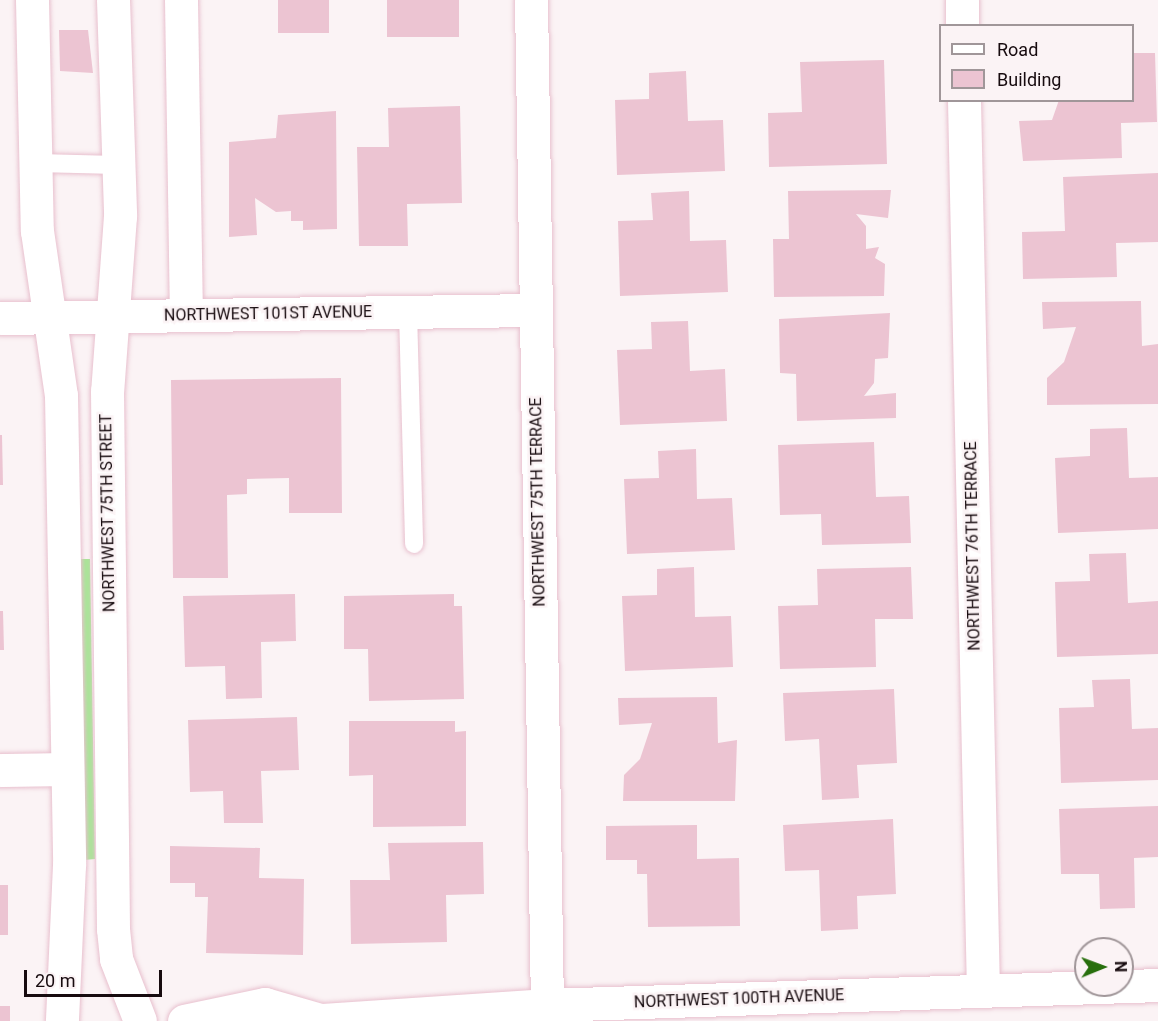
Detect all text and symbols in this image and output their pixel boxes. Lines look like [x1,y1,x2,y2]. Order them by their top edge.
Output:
legend [939,24,1134,102]
text: Road [997,39,1038,60]
text: Building [997,69,1061,90]
street label: NORTHWEST 101ST AVENUE [163,303,373,325]
street label: NORTHWEST 75TH TERRACE [527,397,549,607]
street label: NORTHWEST 75TH STREET [97,414,119,612]
street label: NORTHWEST 76TH TERRACE [962,441,984,651]
north arrow [1074,937,1134,997]
scale bar [27,958,165,996]
text: N [1111,961,1130,973]
text: 20 m [35,970,75,991]
street label: NORTHWEST 100TH AVENUE [633,986,845,1012]

